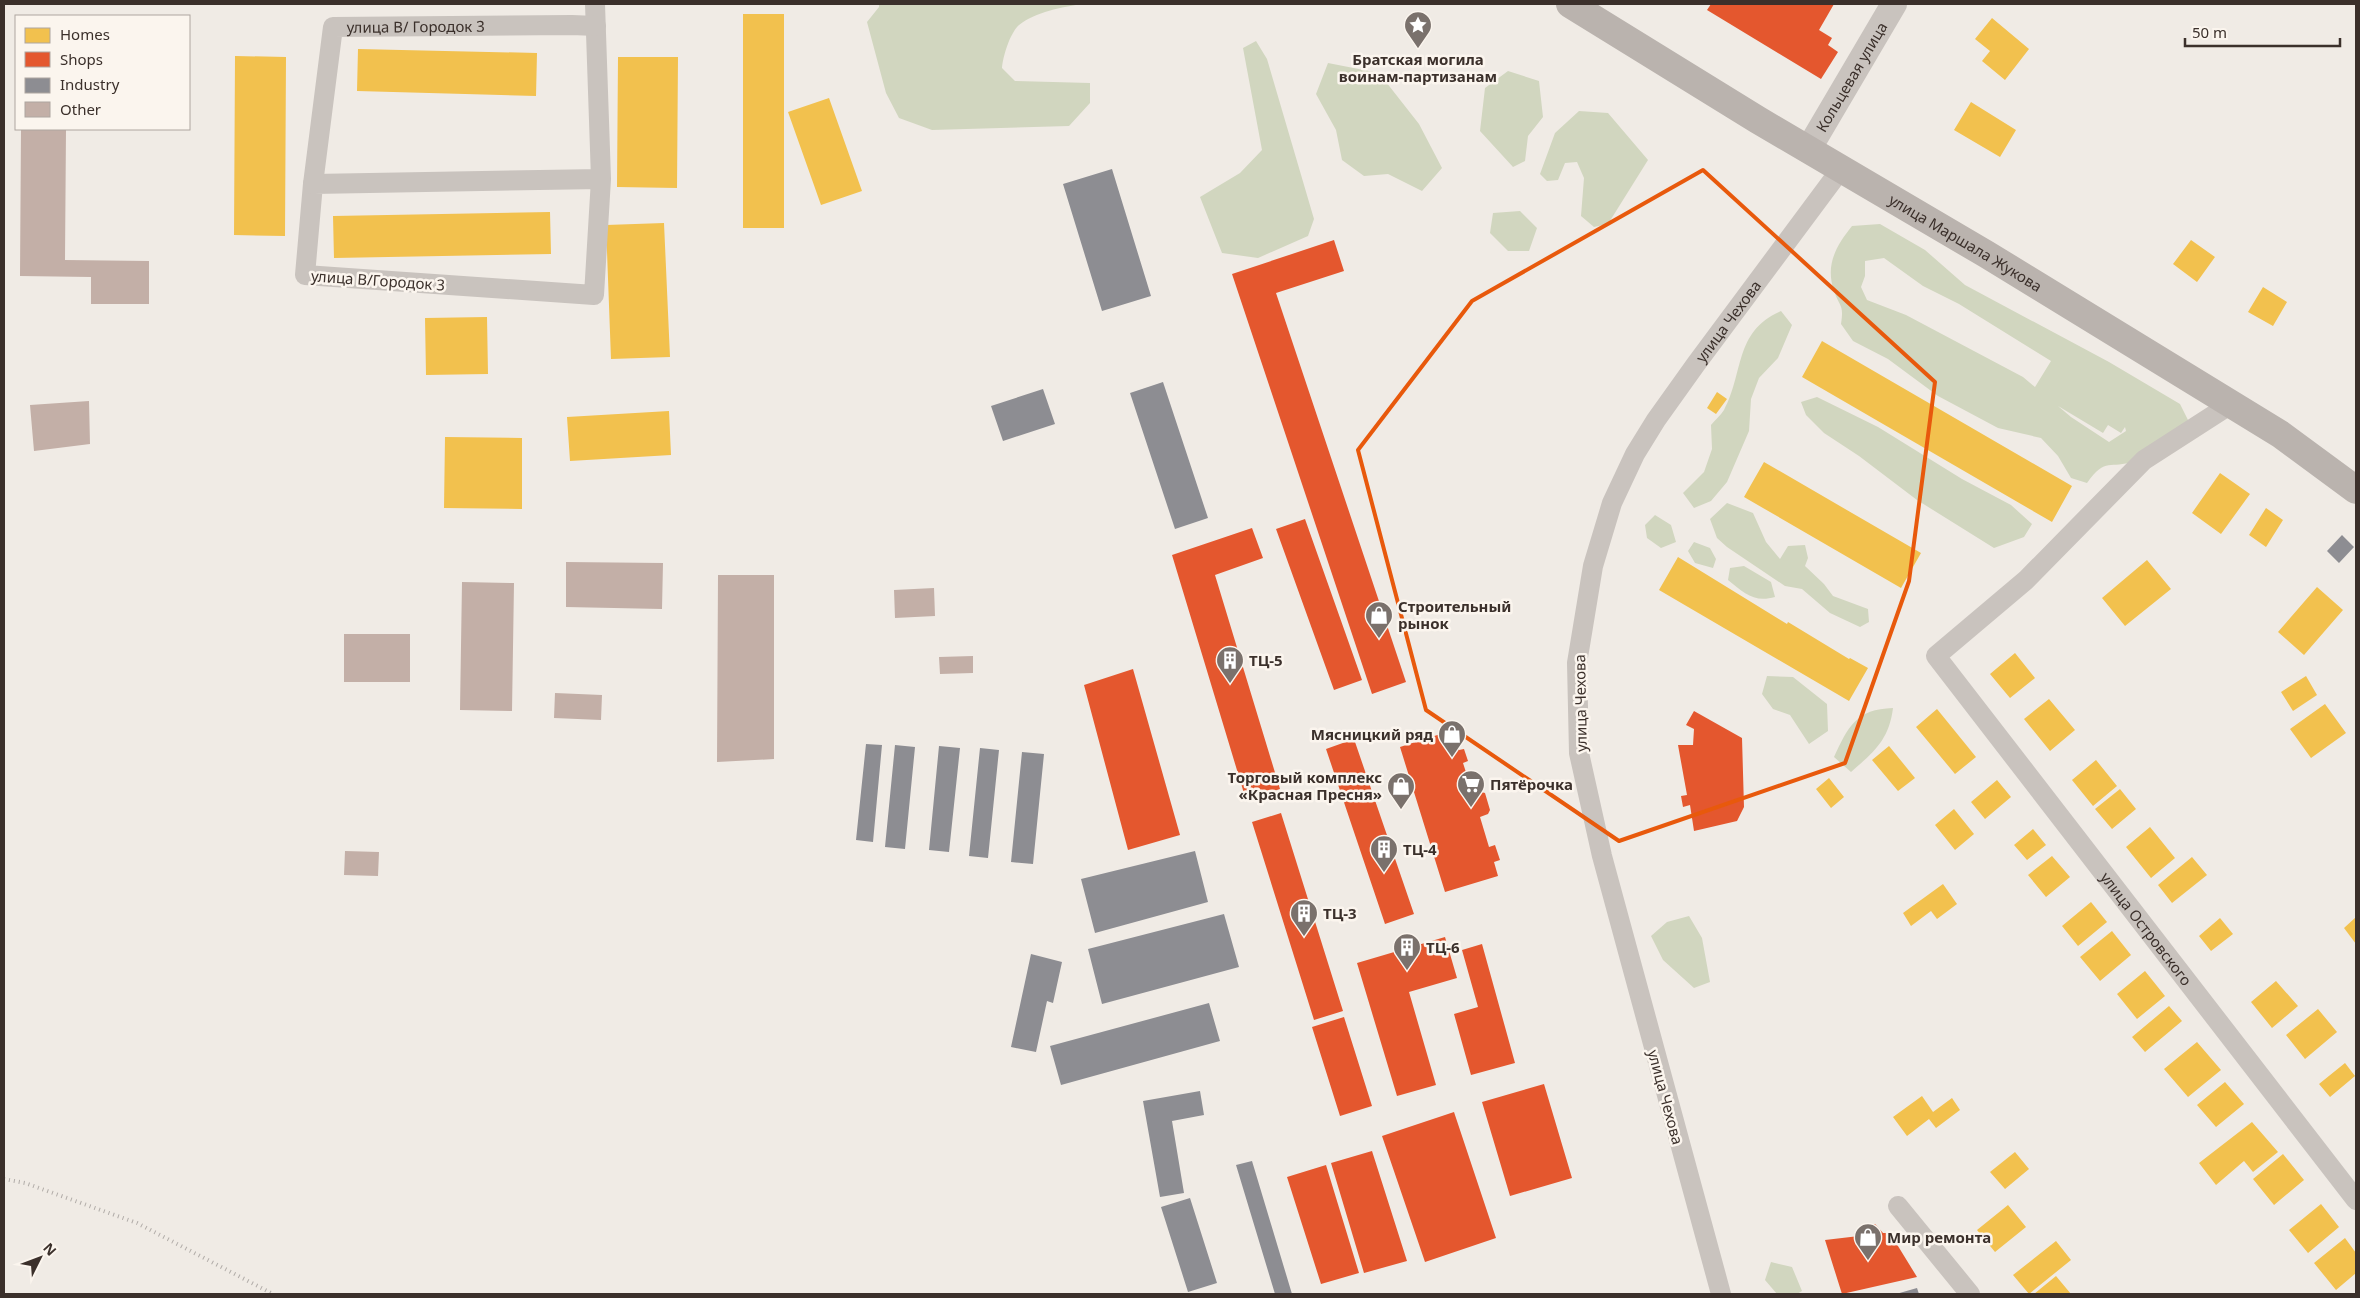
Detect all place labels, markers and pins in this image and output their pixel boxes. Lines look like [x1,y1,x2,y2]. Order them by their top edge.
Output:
place icon: Братская могила воинам-партизанам [1403,10,1433,49]
place label: Братская могила воинам-партизанам [1339,49,1497,86]
place label: Строительный рынок [1398,596,1511,633]
shop icon: Строительный рынок [1364,600,1394,639]
building icon: ТЦ-5 [1215,645,1245,684]
place label: ТЦ-5 [1249,650,1283,670]
shop icon: Мясницкий ряд [1437,719,1467,758]
place label: Мясницкий ряд [1311,724,1433,744]
place label: Торговый комплекс «Красная Пресня» [1228,767,1382,804]
supermarket icon: Пятёрочка [1456,769,1486,808]
shop icon: Торговый комплекс «Красная Пресня» [1386,771,1416,810]
place label: Пятёрочка [1490,774,1573,794]
building icon: ТЦ-4 [1369,834,1399,873]
place label: ТЦ-4 [1403,839,1437,859]
building icon: ТЦ-3 [1289,898,1319,937]
place label: ТЦ-3 [1323,903,1357,923]
building icon: ТЦ-6 [1392,932,1422,971]
place label: ТЦ-6 [1426,937,1460,957]
shop icon: Мир ремонта [1853,1222,1883,1261]
place label: Мир ремонта [1887,1227,1991,1247]

